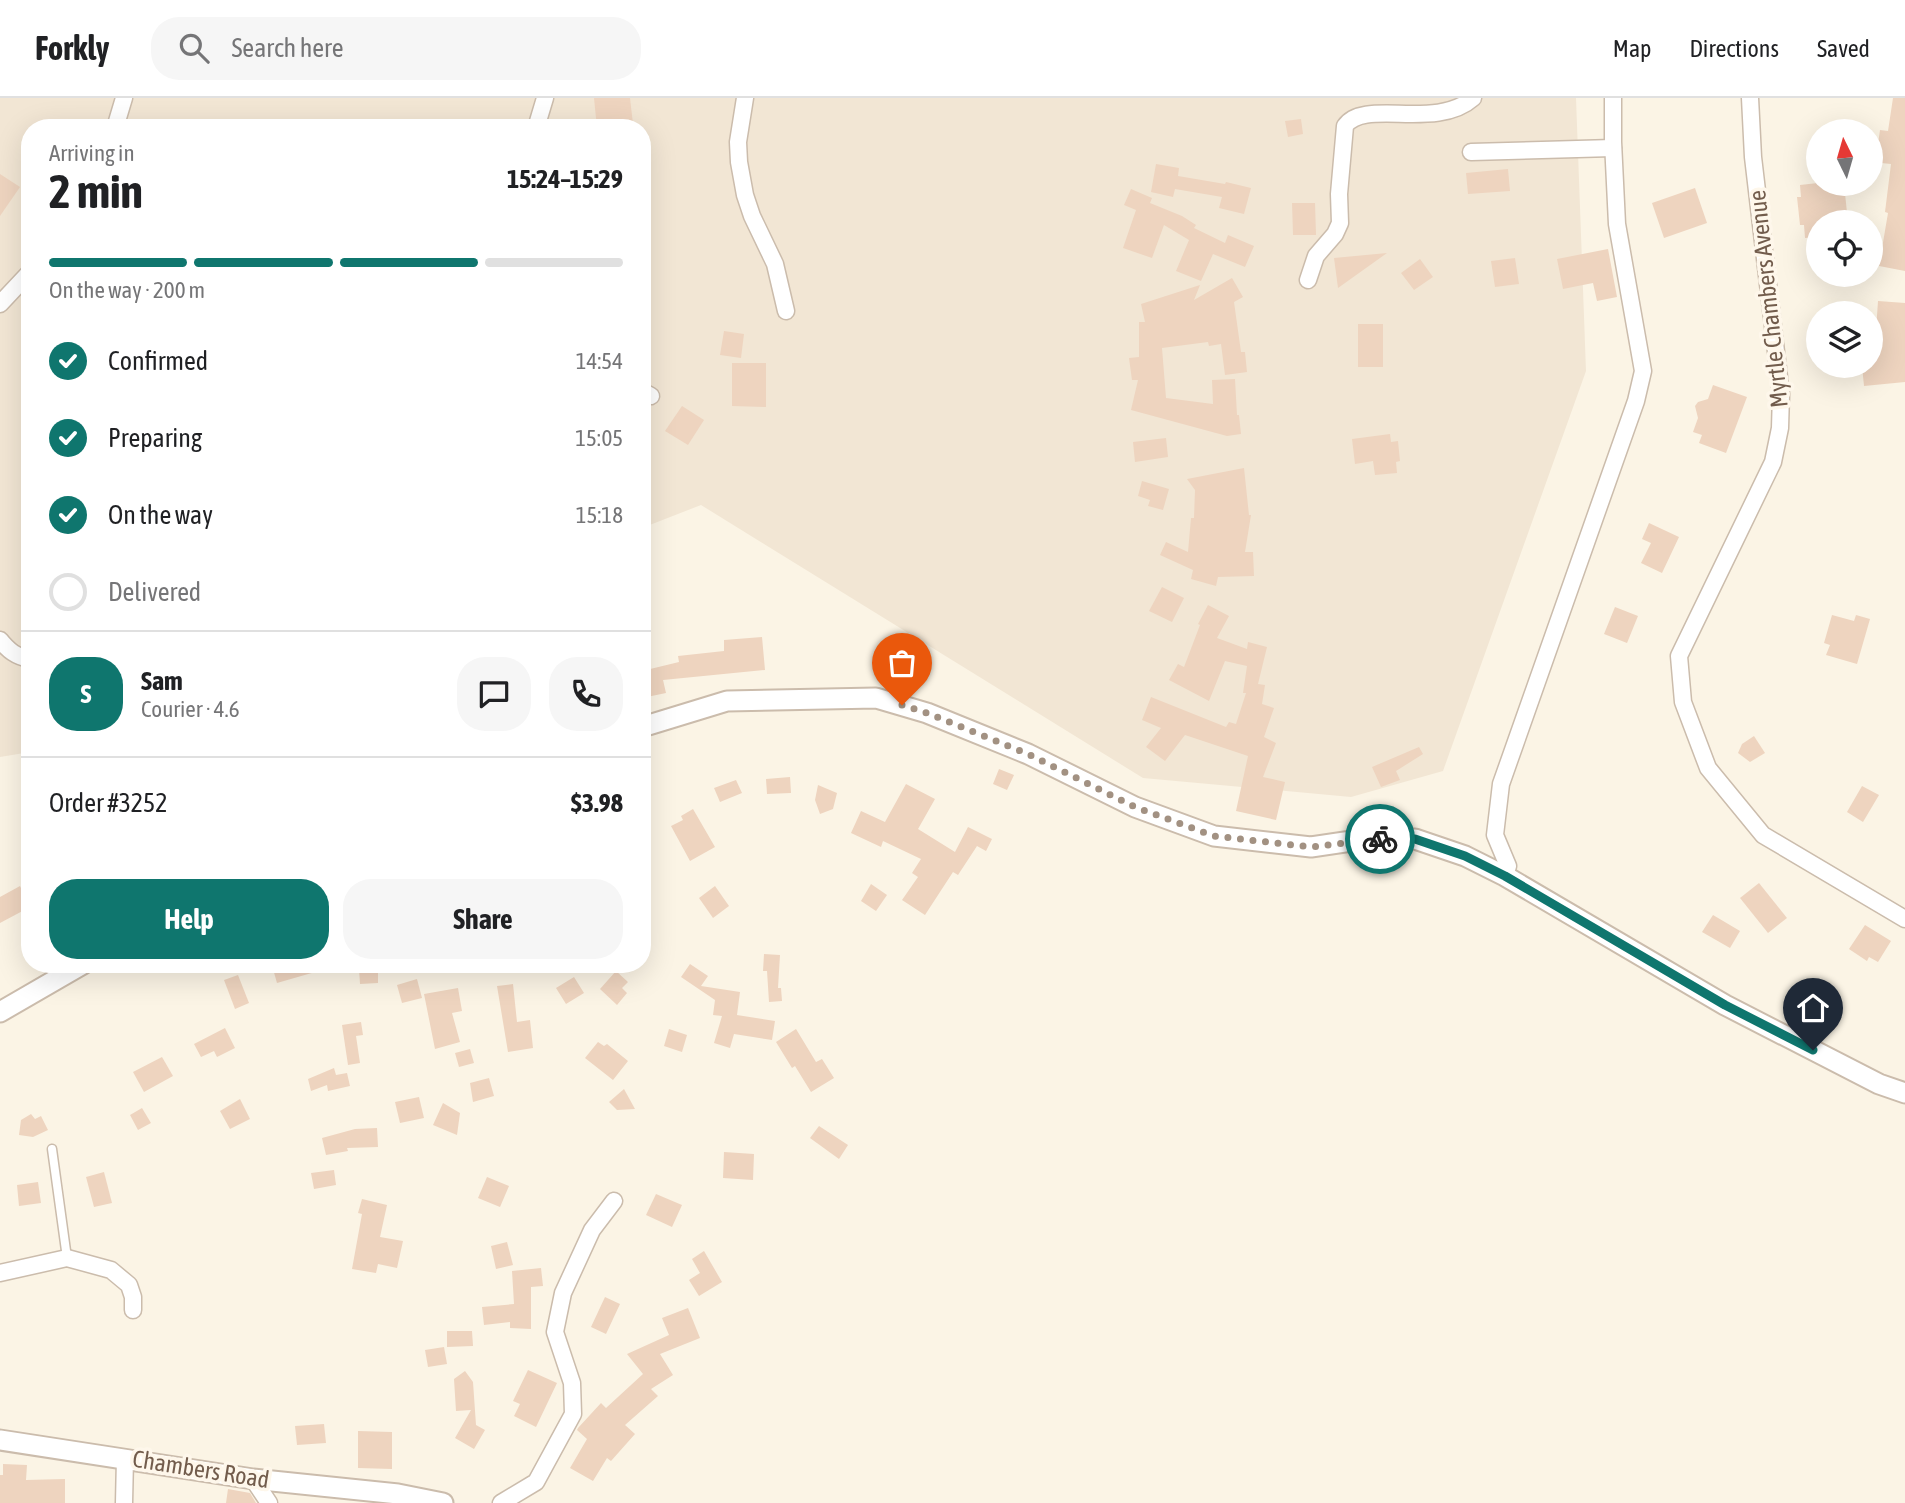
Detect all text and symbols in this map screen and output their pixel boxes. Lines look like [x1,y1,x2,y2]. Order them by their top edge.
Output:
search box [151,17,641,80]
text: Forkly [35,29,109,67]
icon: search [175,29,213,67]
text: Search here [231,33,344,63]
text: Map [1613,35,1651,62]
text: Directions [1689,35,1779,62]
text: Saved [1817,35,1870,62]
north arrow [1806,119,1883,196]
map controls [1806,119,1883,378]
text: Arriving in [49,140,135,166]
text: 15:24–15:29 [507,164,623,194]
text: 2 min [49,165,143,218]
street label: Myrtle Chambers Avenue [1743,189,1793,409]
button: locate [1806,210,1883,287]
text: On the way · 200 m [49,277,205,303]
button: layers [1806,301,1883,378]
icon: check [49,342,87,380]
text: Confirmed [108,346,208,376]
text: 14:54 [576,348,623,374]
icon: check [49,419,87,457]
text: Preparing [108,423,202,453]
text: 15:05 [575,425,623,451]
icon: check [49,496,87,534]
text: On the way [108,500,213,530]
text: 15:18 [576,502,623,528]
text: Delivered [108,577,201,607]
pin [872,633,932,705]
icon: bag [883,644,921,682]
button: chat [457,657,531,731]
button: phone [549,657,623,731]
text: Sam [141,666,183,696]
text: S [81,679,91,709]
text: Courier · 4.6 [141,696,240,722]
text: Order #3252 [49,788,168,818]
text: $3.98 [571,788,623,818]
courier [1345,804,1415,874]
icon: bike [1361,820,1399,858]
button: Help [49,879,329,959]
button: Share [343,879,623,959]
pin [1783,978,1843,1050]
icon: home [1794,989,1832,1027]
street label: Chambers Road [131,1445,271,1493]

